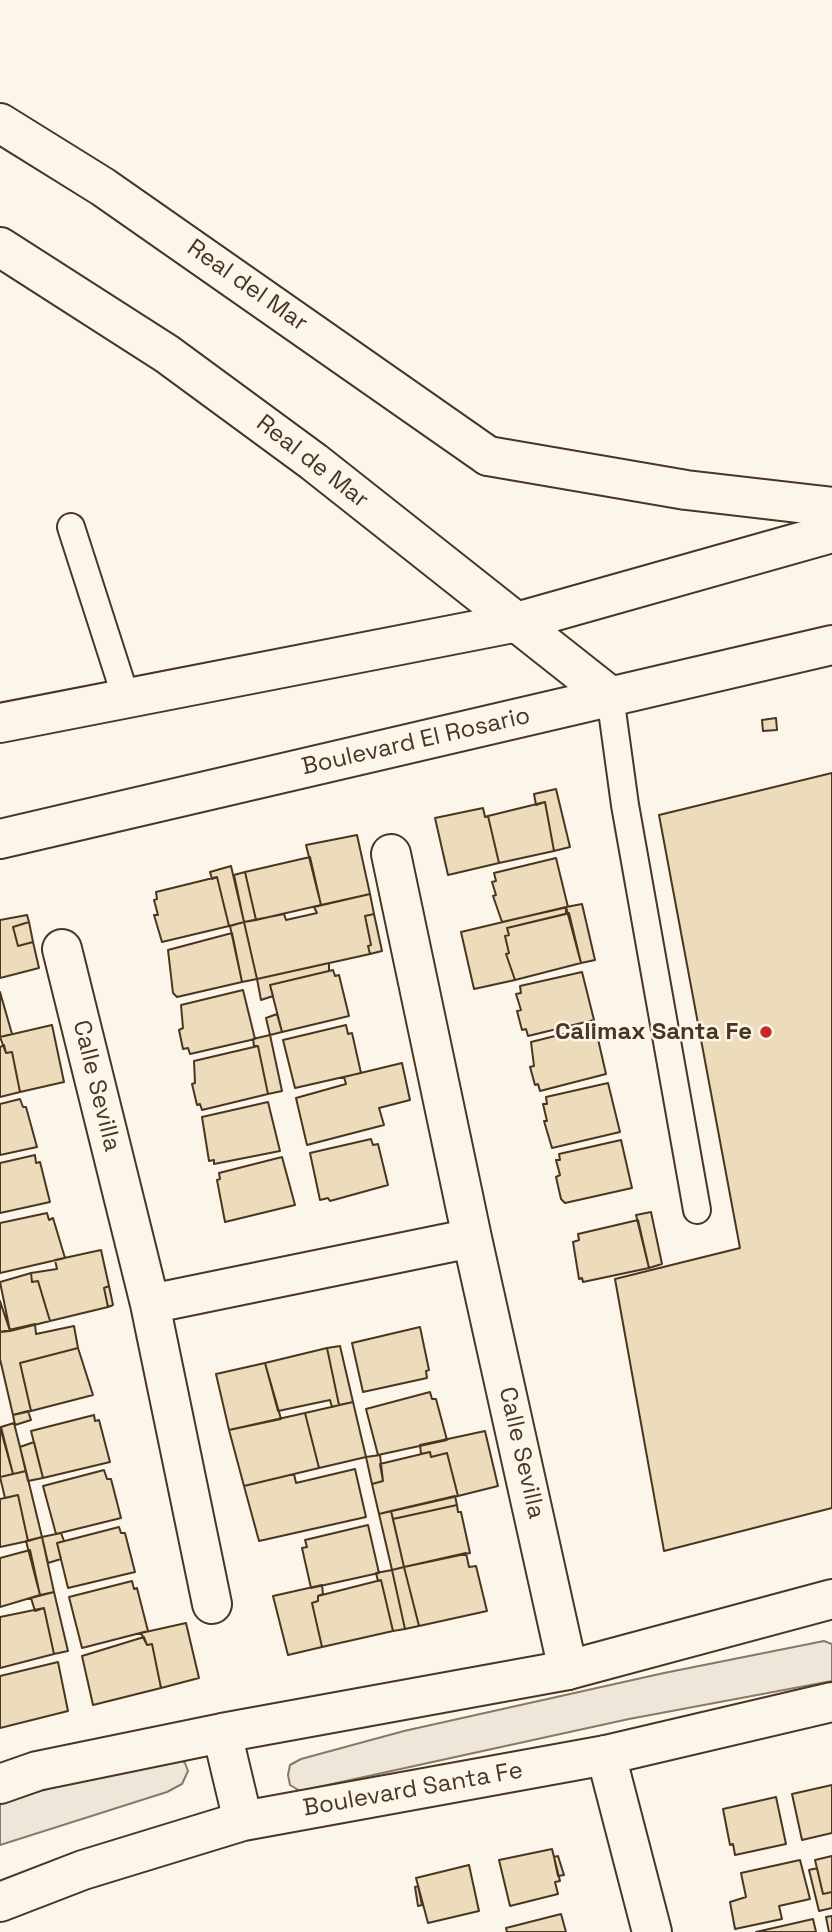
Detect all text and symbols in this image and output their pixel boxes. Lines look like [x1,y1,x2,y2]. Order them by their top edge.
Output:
street label: Real del Mar [181,234,313,338]
street label: Real de Mar [250,409,374,515]
street label: Boulevard El Rosario [299,702,533,782]
street label: Calle Sevilla [66,1017,126,1155]
place label: Calimax Santa Fe [555,1018,752,1046]
marker: Calimax Santa Fe [758,1024,774,1040]
street label: Calle Sevilla [492,1384,550,1522]
street label: Boulevard Santa Fe [301,1757,525,1823]

